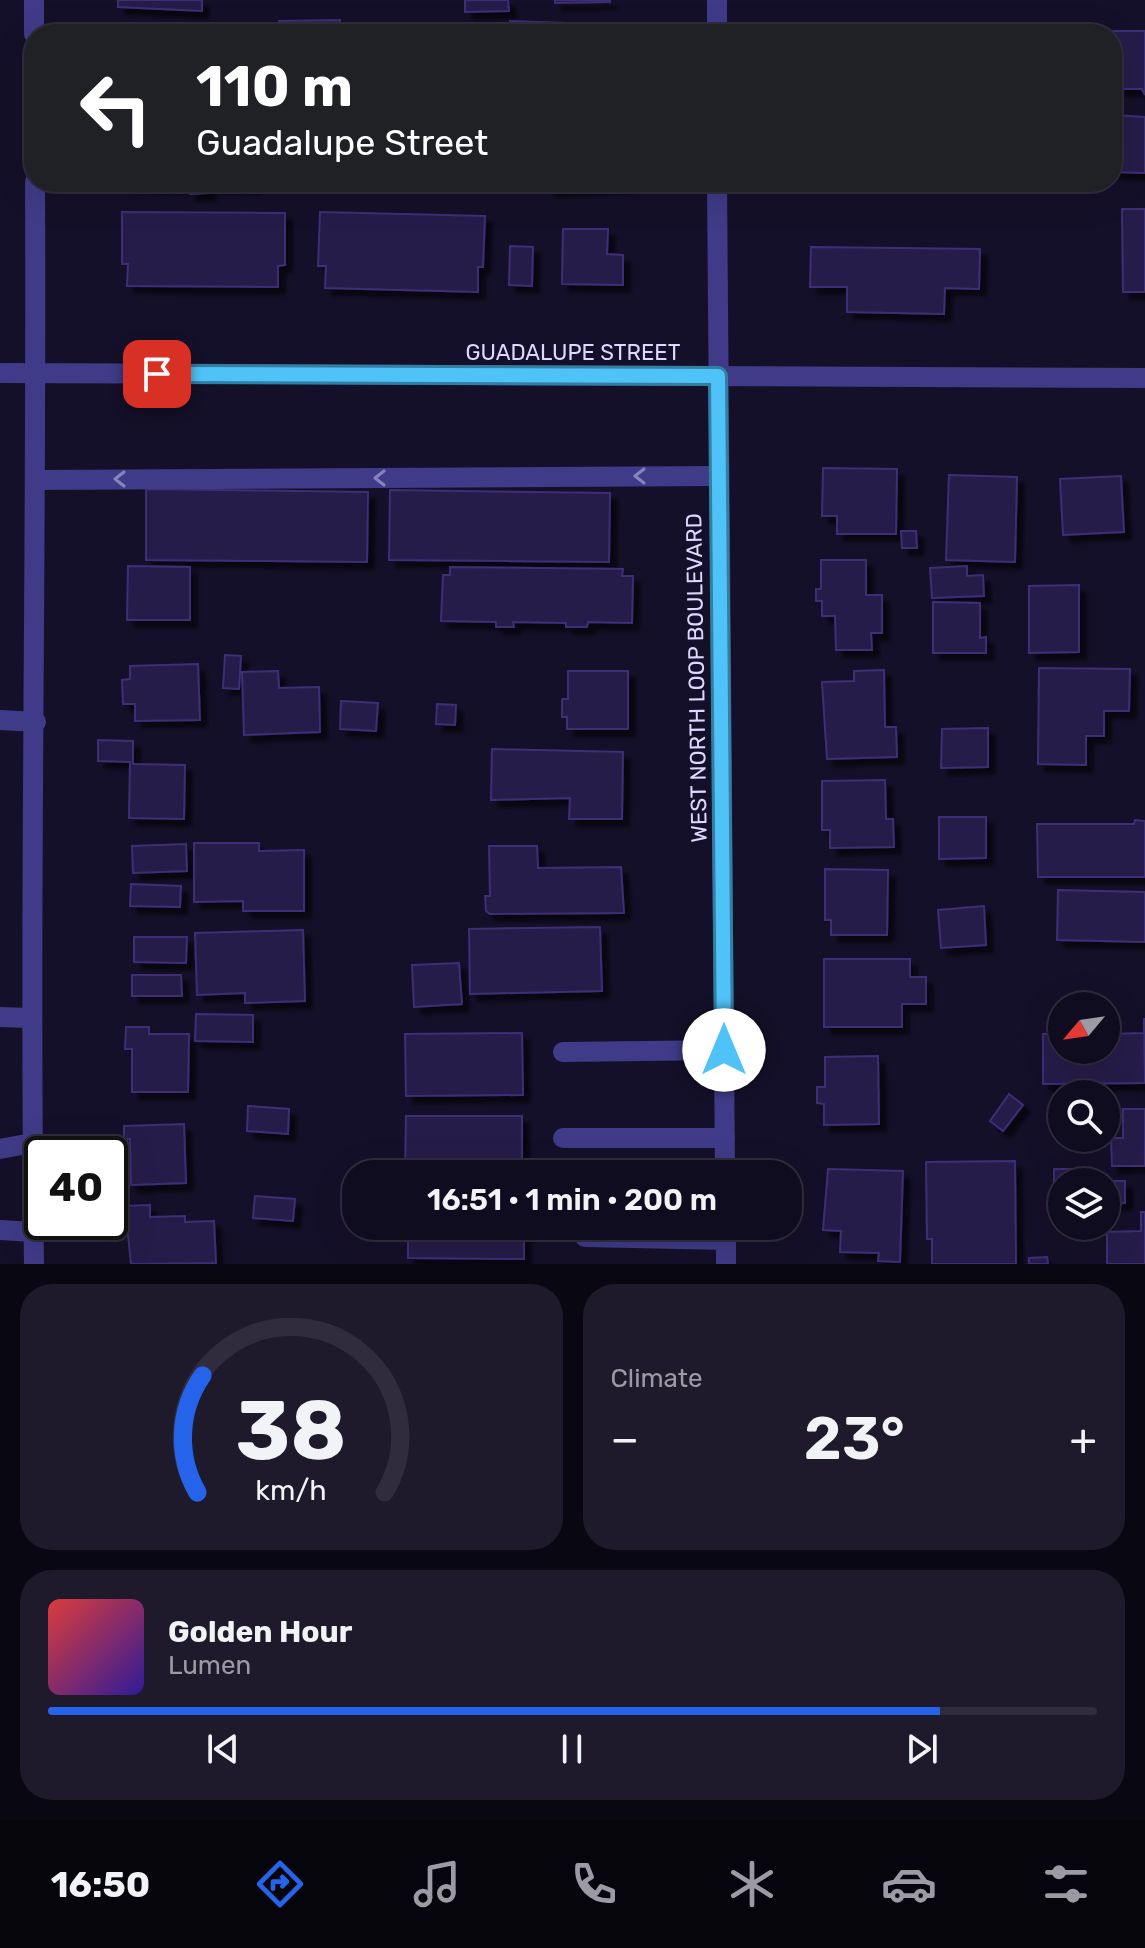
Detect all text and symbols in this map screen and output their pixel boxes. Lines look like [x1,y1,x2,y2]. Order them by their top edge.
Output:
text: 110 m [196,54,353,120]
icon: left [64,56,168,160]
text: Guadalupe Street [196,121,488,164]
street label: GUADALUPE STREET [466,339,681,366]
pin [123,340,191,408]
icon: arrive [135,352,179,396]
one-way arrow [633,468,646,485]
one-way arrow [373,469,386,487]
one-way arrow [113,471,126,488]
street label: WEST NORTH LOOP BOULEVARD [680,513,713,843]
north arrow [1048,992,1120,1064]
map controls [1048,992,1120,1240]
position arrow [682,1008,766,1092]
button: search [1048,1080,1120,1152]
speed limit sign: 40 [24,1136,128,1240]
button: layers [1048,1168,1120,1240]
text: 16:51 · 1 min · 200 m [427,1182,717,1218]
text: Climate [611,1363,703,1394]
text: 38 [236,1381,347,1480]
text: 23° [804,1403,905,1474]
text: − [611,1413,639,1465]
text: + [1070,1413,1097,1465]
text: km/h [256,1473,327,1507]
text: Golden Hour [168,1614,352,1650]
text: Lumen [168,1650,251,1681]
icon: previous [201,1727,245,1771]
icon: pause [550,1727,594,1771]
icon: next [900,1727,944,1771]
icon: directions [252,1856,308,1912]
icon: music [409,1856,465,1912]
icon: phone [566,1856,622,1912]
icon: climate [724,1856,780,1912]
icon: car [881,1856,937,1912]
icon: filters [1038,1856,1094,1912]
text: 16:50 [51,1863,150,1906]

